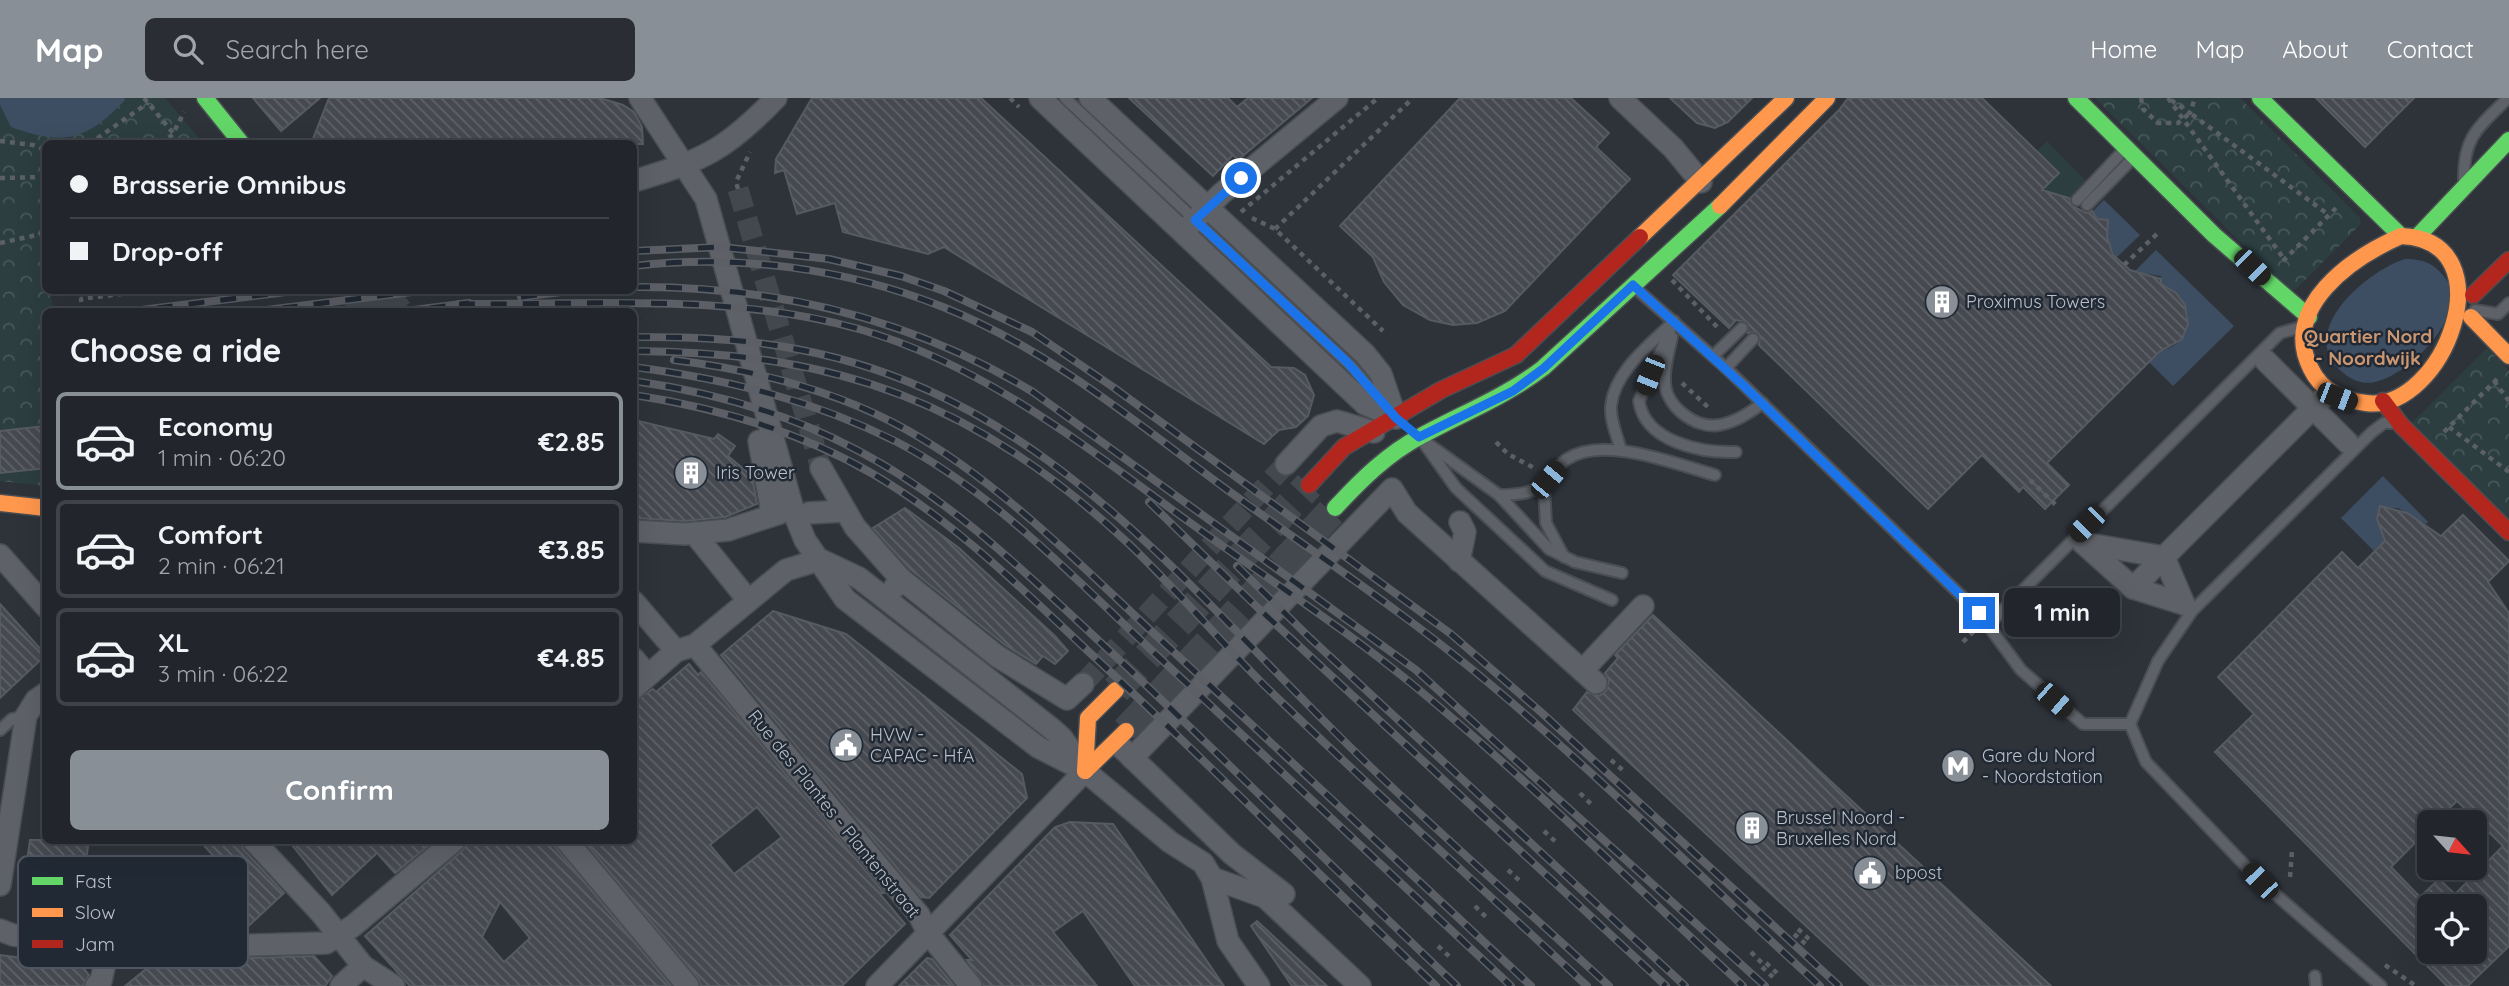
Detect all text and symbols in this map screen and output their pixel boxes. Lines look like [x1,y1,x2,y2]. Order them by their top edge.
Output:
search box [145,18,635,81]
text: Map [35,29,103,70]
icon: search [169,30,207,68]
text: Search here [225,33,369,66]
text: Home [2090,34,2157,64]
text: Map [2195,34,2244,64]
text: About [2282,34,2349,64]
text: Contact [2387,34,2474,64]
route start [1225,162,1257,194]
text: Brasserie Omnibus [112,168,346,201]
text: Drop-off [112,235,223,268]
car [2230,245,2275,289]
building icon: Proximus Towers [1923,283,1961,321]
place label: Proximus Towers [1966,290,2105,313]
district label: Quartier Nord - Noordwijk [2304,324,2432,370]
text: Choose a ride [70,330,282,370]
car [1633,352,1668,398]
car [2314,380,2361,414]
icon: car [74,410,137,473]
text: Economy [158,410,273,443]
text: €2.85 [538,425,605,458]
text: 1 min · 06:20 [158,443,286,472]
building icon: Iris Tower [672,454,710,492]
car [1527,457,1570,503]
place label: Iris Tower [716,461,795,484]
car [2065,502,2110,546]
icon: car [74,518,137,581]
text: Comfort [158,518,263,551]
text: €3.85 [539,533,605,566]
text: 2 min · 06:21 [158,551,285,580]
callout: 1 min [2004,588,2119,638]
route end [1963,597,1995,629]
text: 1 min [2034,598,2090,627]
icon: car [74,626,137,689]
text: XL [158,626,190,659]
text: €4.85 [538,641,605,674]
text: 3 min · 06:22 [158,659,288,688]
car [2032,678,2077,722]
street label: Rue des Plantes - Plantenstraat [743,705,926,923]
place label: HVW - CAPAC - HfA [870,723,975,767]
public building icon: HVW - CAPAC - HfA [827,726,865,764]
place label: Gare du Nord - Noordstation [1982,744,2103,788]
metro station icon: Gare du Nord - Noordstation [1939,747,1977,785]
button: Confirm [70,750,609,830]
place label: Brussel Noord - Bruxelles Nord [1776,806,1905,850]
building icon: Brussel Noord - Bruxelles Nord [1733,809,1771,847]
north arrow [2417,810,2487,880]
map controls [2417,810,2487,964]
public building icon: bpost [1851,854,1889,892]
legend [18,856,248,968]
car [2238,859,2283,903]
place label: bpost [1895,861,1942,884]
text: Fast [75,869,112,893]
button: locate [2417,894,2487,964]
text: Slow [75,900,116,924]
text: Jam [75,932,115,956]

